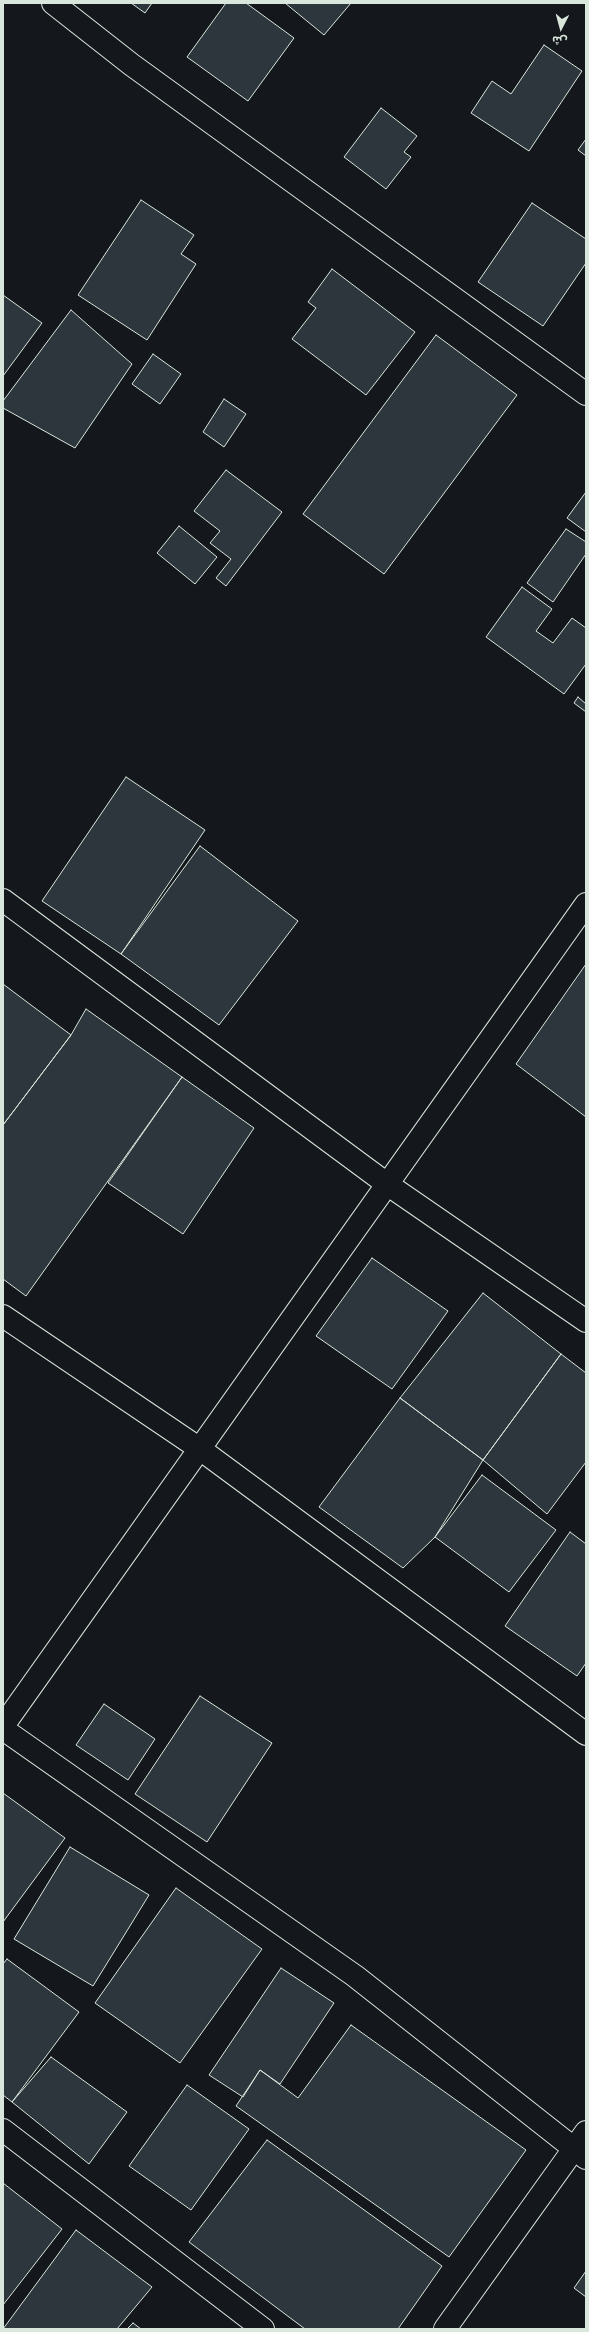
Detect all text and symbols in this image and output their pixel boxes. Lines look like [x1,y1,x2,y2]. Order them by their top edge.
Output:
north arrow [541,8,581,48]
text: ش [552,33,568,48]

